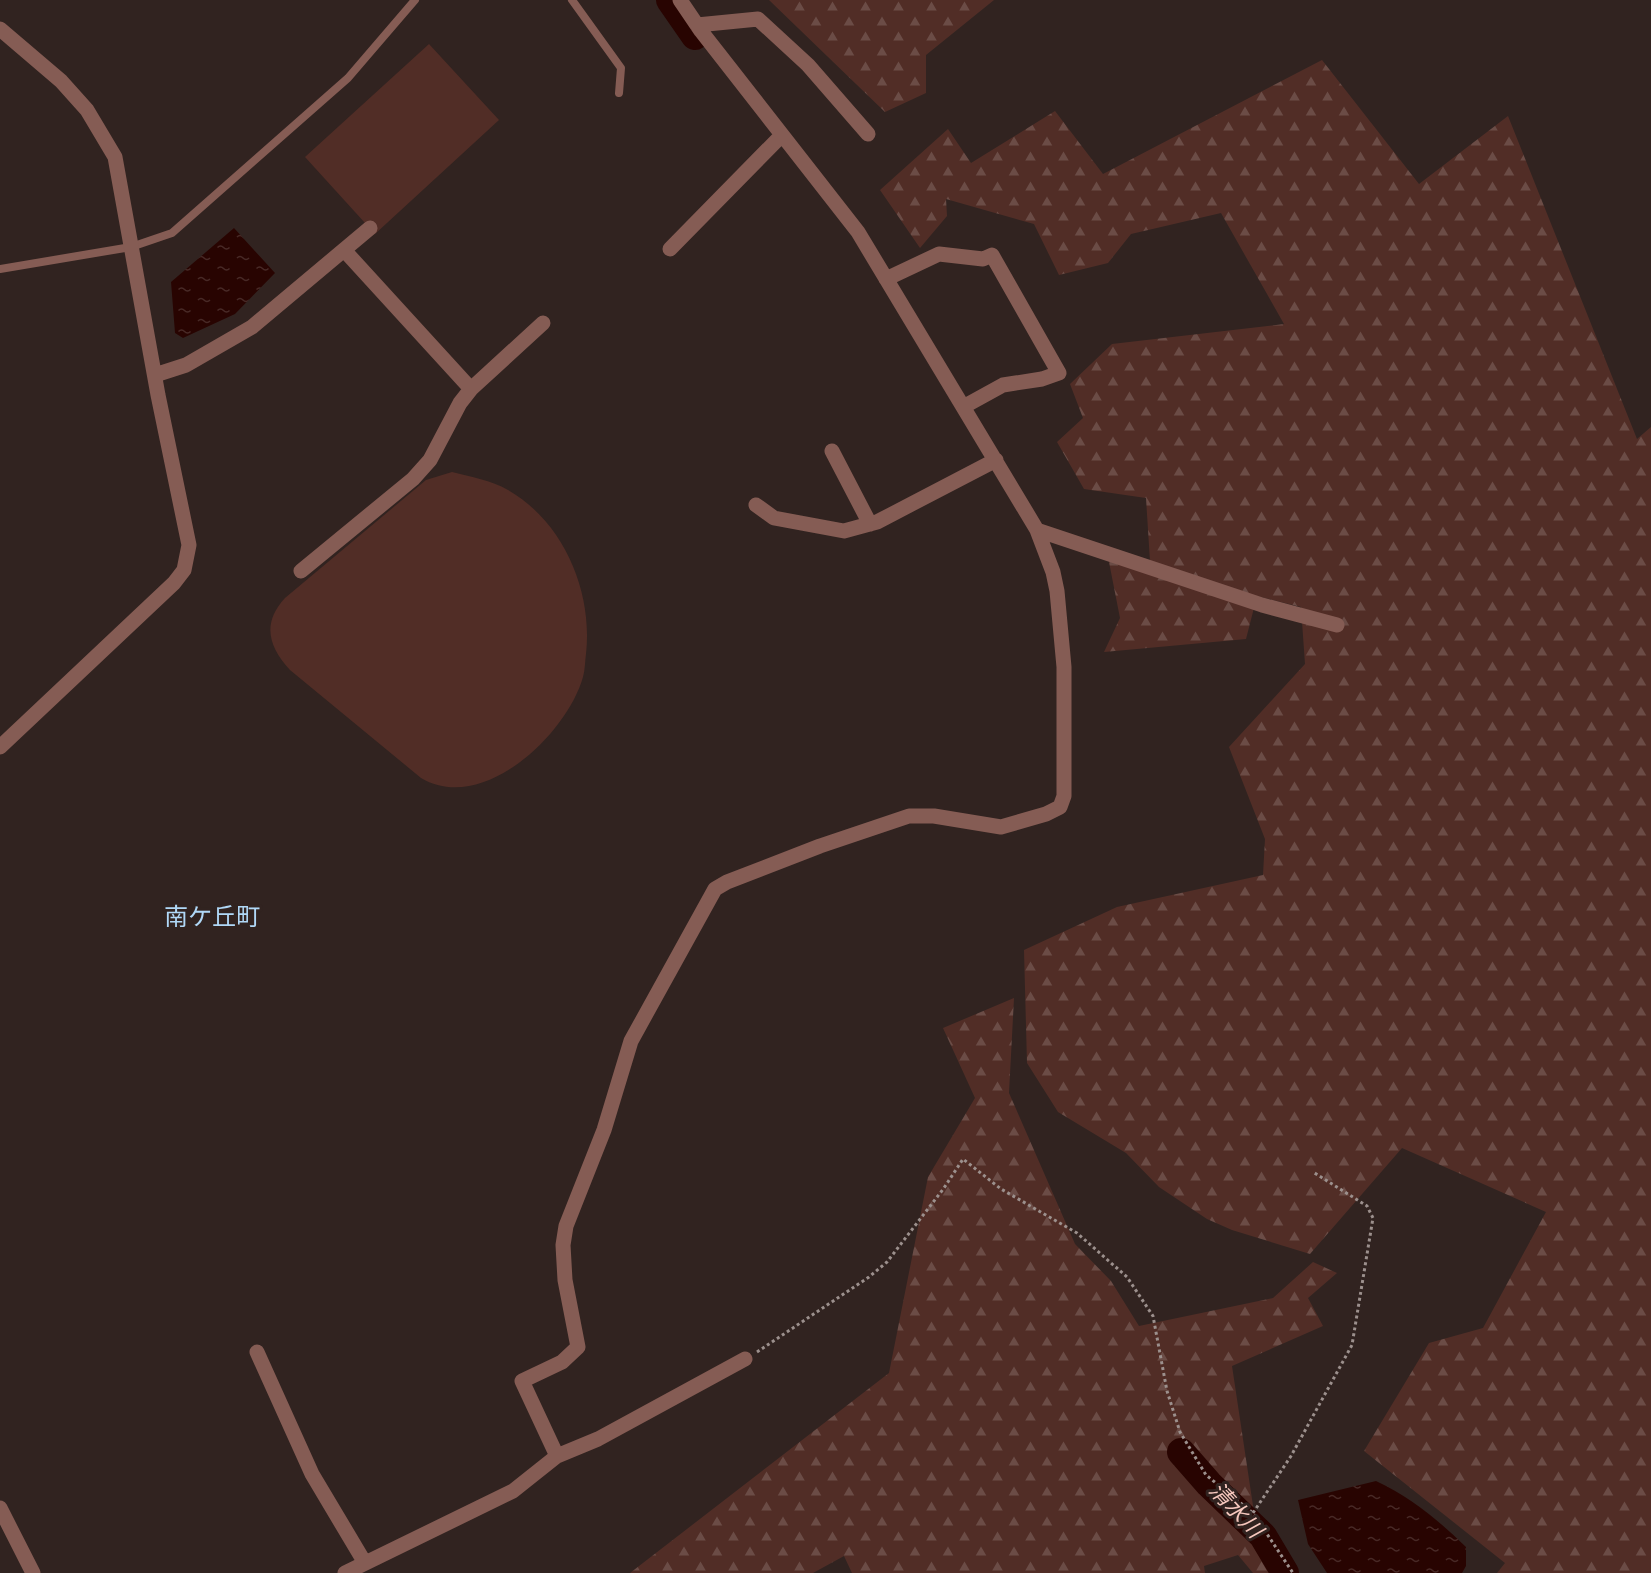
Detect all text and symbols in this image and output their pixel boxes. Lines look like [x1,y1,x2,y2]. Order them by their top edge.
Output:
district label: 南ケ丘町 [164,903,260,931]
water label: 清水川 [1204,1477,1269,1544]

